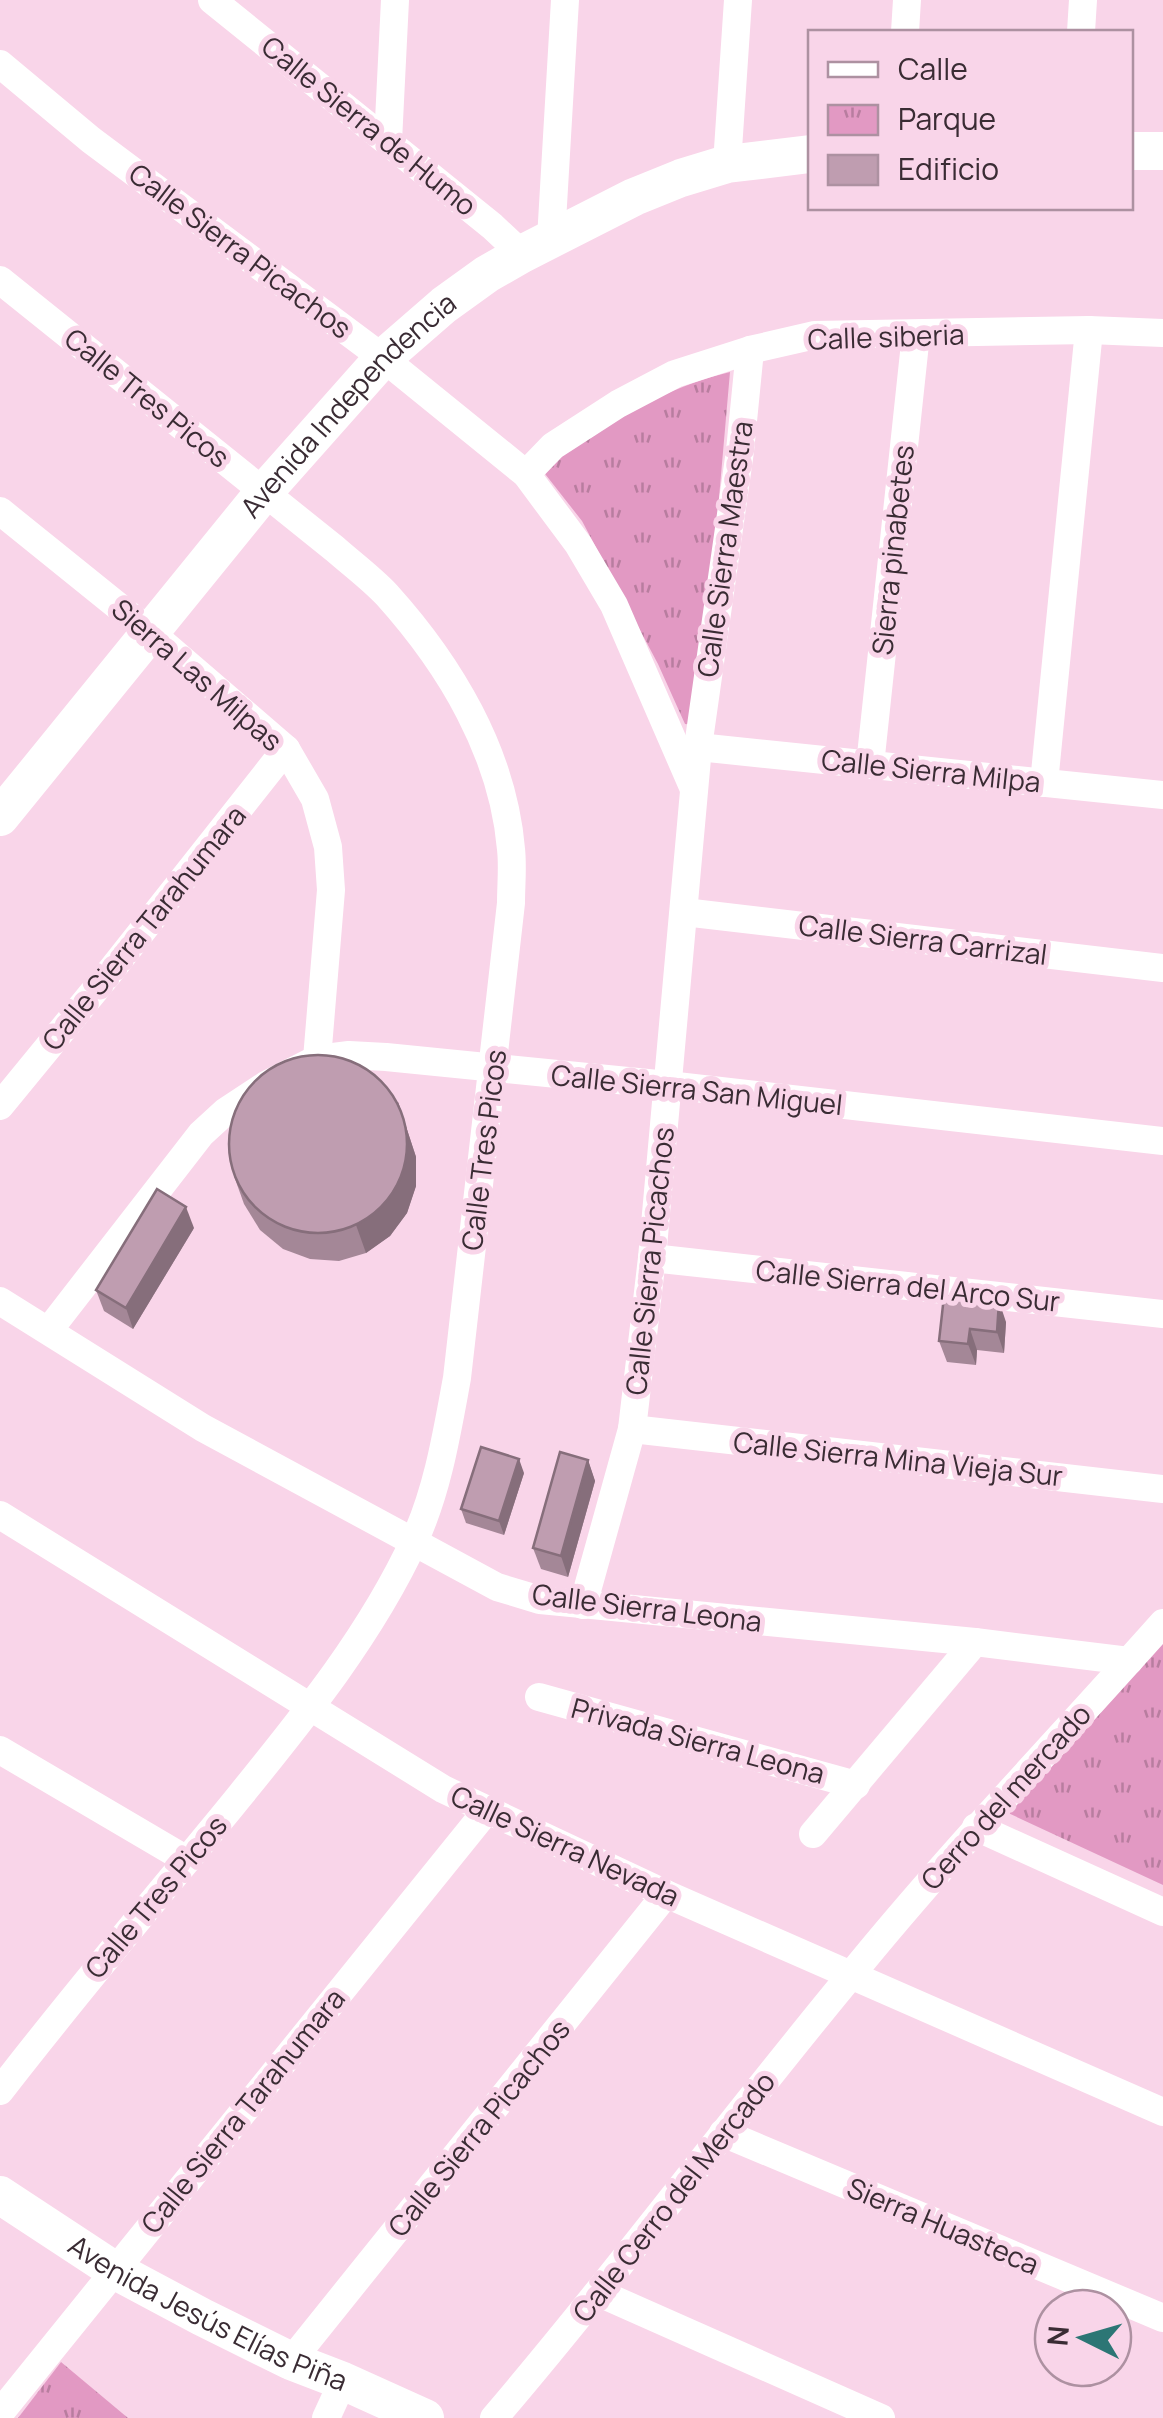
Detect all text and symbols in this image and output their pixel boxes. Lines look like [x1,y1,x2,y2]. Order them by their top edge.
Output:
street label: Calle Sierra de Humo [254,27,485,224]
legend [808,30,1133,210]
text: Calle [898,48,968,89]
text: Parque [898,98,996,139]
text: Edificio [898,148,999,189]
street label: Calle Sierra Picachos [122,154,360,346]
street label: Avenida Independencia [231,283,463,525]
street label: Calle siberia [807,314,965,358]
street label: Calle Tres Picos [57,319,238,476]
street label: Calle Sierra Maestra [687,418,761,679]
street label: Sierra pinabetes [862,443,922,657]
street label: Sierra Las Milpas [104,590,291,759]
street label: Calle Sierra Milpa [820,740,1043,800]
street label: Calle Sierra Tarahumara [33,797,254,1058]
street label: Calle Sierra Carrizal [797,905,1049,973]
street label: Calle Tres Picos [452,1047,514,1252]
street label: Calle Sierra San Miguel [550,1055,845,1123]
street label: Calle Sierra Picachos [616,1125,682,1397]
street label: Calle Sierra del Arco Sur [754,1250,1062,1320]
street label: Calle Sierra Mina Vieja Sur [732,1422,1065,1494]
street label: Calle Sierra Leona [530,1574,764,1640]
street label: Privada Sierra Leona [567,1688,829,1792]
street label: Cerro del mercado [912,1695,1099,1897]
street label: Calle Sierra Nevada [445,1776,686,1915]
street label: Calle Tres Picos [76,1807,235,1986]
street label: Calle Sierra Tarahumara [132,1980,353,2241]
street label: Calle Sierra Picachos [379,2011,578,2244]
street label: Calle Cerro del Mercado [563,2063,783,2329]
street label: Sierra Huasteca [842,2168,1045,2283]
street label: Avenida Jesús Elías Piña [62,2225,353,2399]
north arrow [1033,2288,1133,2388]
text: N [1037,2324,1077,2347]

